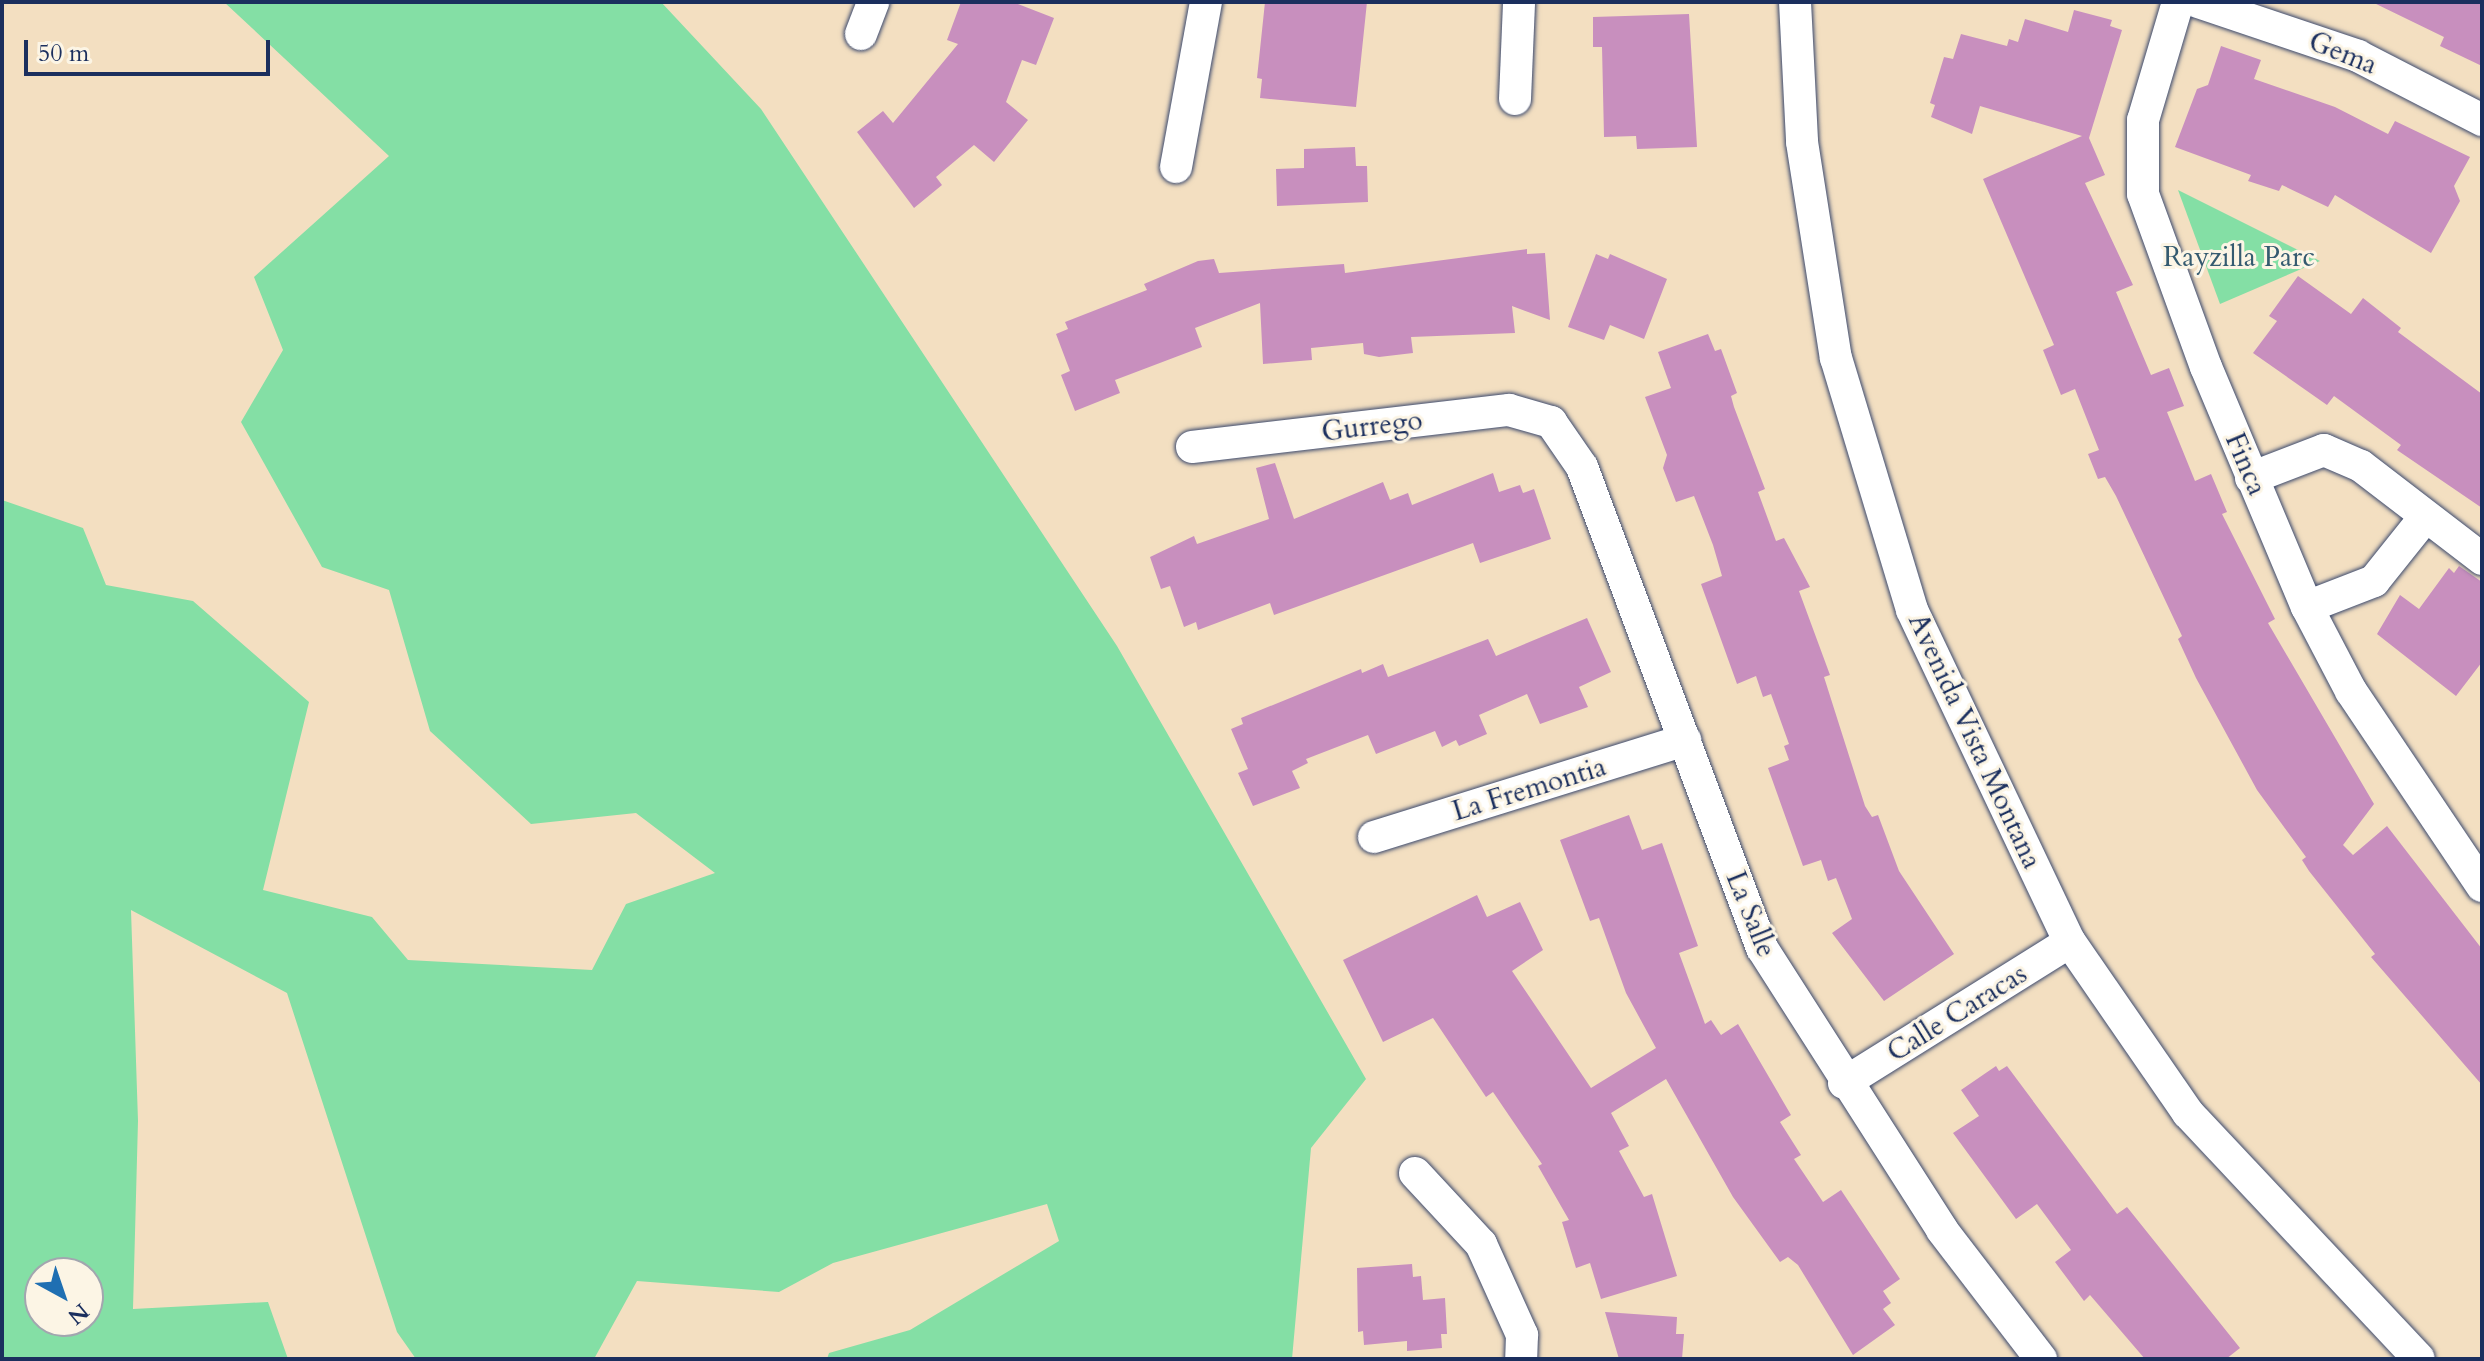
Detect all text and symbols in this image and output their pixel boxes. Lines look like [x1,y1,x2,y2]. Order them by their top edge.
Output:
scale bar [28,24,274,74]
street label: Gema [2304,24,2382,82]
text: 50 m [38,37,89,70]
park label: Rayzilla Parc [2163,240,2315,274]
street label: Gurrego [1320,403,1424,449]
street label: Finca [2218,428,2274,500]
street label: Avenida Vista Montana [1901,608,2049,874]
street label: La Fremontia [1448,750,1610,828]
street label: La Salle [1719,866,1783,962]
street label: Calle Caracas [1881,957,2033,1069]
north arrow [24,1257,104,1337]
text: N [61,1296,95,1331]

